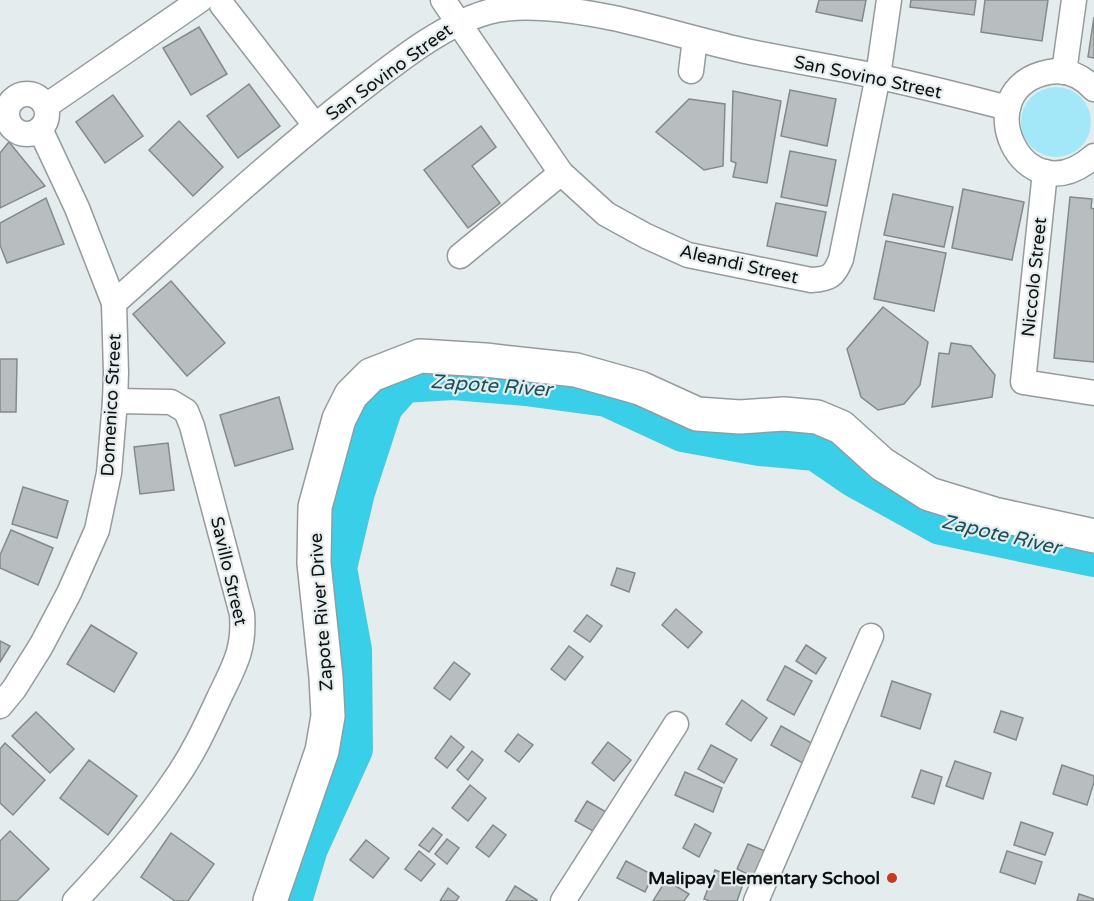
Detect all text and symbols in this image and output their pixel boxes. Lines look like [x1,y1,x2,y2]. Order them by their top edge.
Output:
street label: San Sovino Street [322,19,457,125]
street label: San Sovino Street [792,51,944,103]
street label: Niccolo Street [1017,216,1051,338]
street label: Aleandi Street [678,240,801,288]
street label: Domenico Street [96,333,126,477]
water label: Zapote River [430,370,555,402]
water label: Zapote River [939,510,1065,561]
street label: Savillo Street [206,514,252,628]
street label: Zapote River Drive [305,532,337,692]
place label: Malipay Elementary School [648,867,880,889]
marker: Malipay Elementary School [885,871,899,885]

